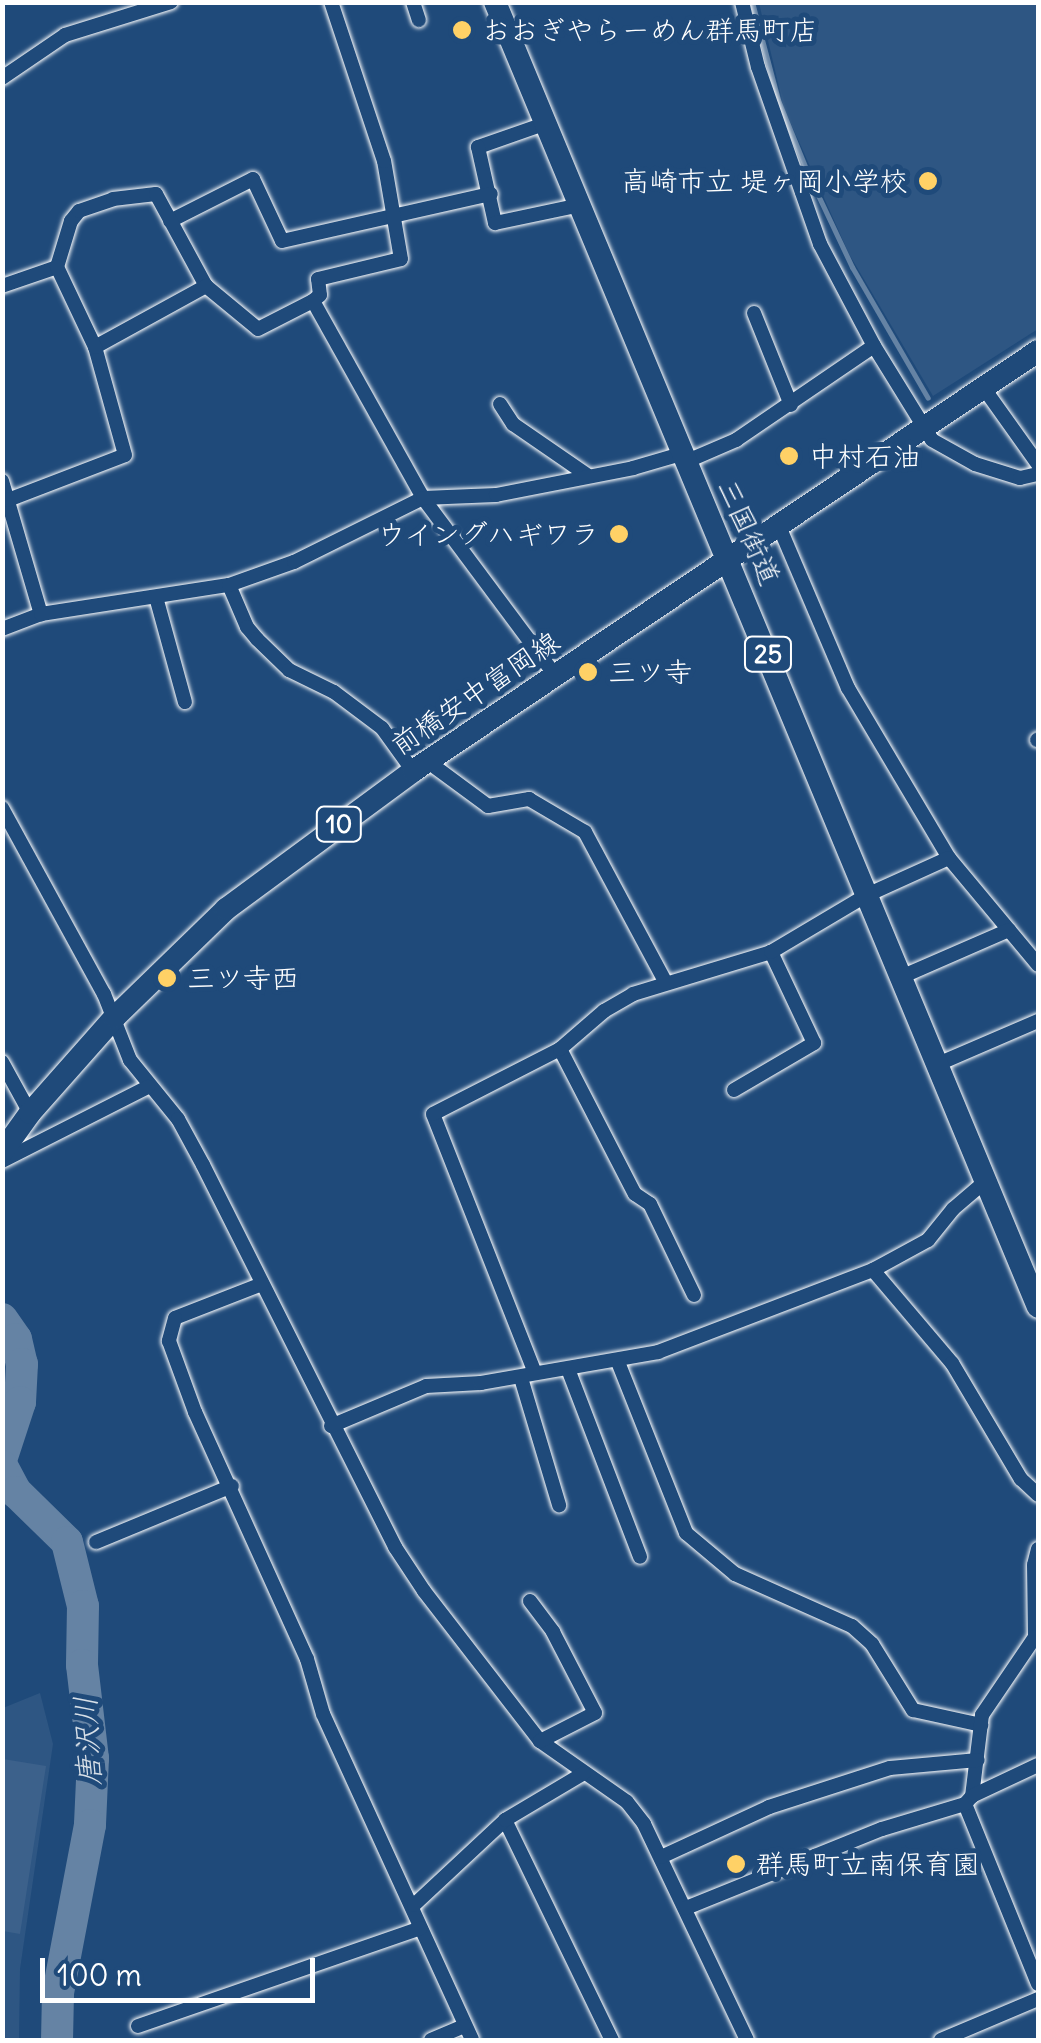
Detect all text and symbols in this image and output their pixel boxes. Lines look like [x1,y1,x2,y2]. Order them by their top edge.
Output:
place label: おおぎやらーめん群馬町店 [482,13,818,47]
marker: おおぎやらーめん群馬町店 [451,19,473,41]
place label: 高崎市立 堤ヶ岡小学校 [621,164,908,198]
marker: 高崎市立 堤ヶ岡小学校 [917,170,939,192]
place label: 中村石油 [809,439,921,473]
marker: 中村石油 [778,445,800,467]
street label: 三国街道 [711,474,787,590]
place label: ウイングハギワラ [375,517,599,551]
marker: ウイングハギワラ [608,523,630,545]
street label: 前橋安中富岡線 [384,624,566,762]
road number: 25 [743,634,793,674]
place label: 三ツ寺 [608,655,692,689]
marker: 三ツ寺 [577,661,599,683]
road number: 10 [314,804,364,844]
place label: 三ツ寺西 [187,961,299,995]
marker: 三ツ寺西 [156,967,178,989]
water label: 唐沢川 [67,1695,107,1787]
place label: 群馬町立南保育園 [756,1847,980,1881]
marker: 群馬町立南保育園 [725,1853,747,1875]
scale bar [45,1938,320,2000]
text: 100 m [57,1956,142,1994]

